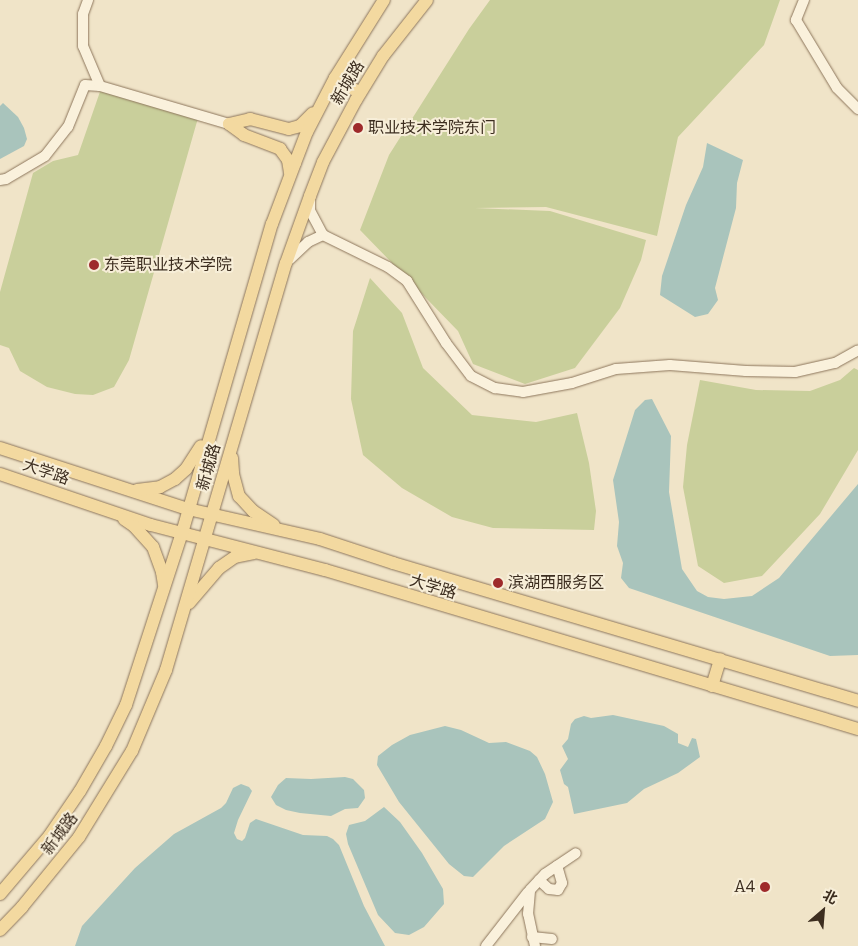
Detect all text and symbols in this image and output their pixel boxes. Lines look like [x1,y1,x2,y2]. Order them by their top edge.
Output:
street label: 新城路 [327,57,369,109]
place label: 职业技术学院东门 [368,118,496,138]
marker: 职业技术学院东门 [352,122,364,134]
place label: 东莞职业技术学院 [104,255,232,275]
marker: 东莞职业技术学院 [88,259,100,271]
street label: 新城路 [193,441,225,493]
street label: 大学路 [20,455,72,489]
street label: 大学路 [407,571,459,603]
place label: 滨湖西服务区 [508,573,604,593]
marker: 滨湖西服务区 [492,577,504,589]
street label: 新城路 [38,809,82,859]
place label: A4 [734,877,755,897]
marker: A4 [759,881,771,893]
north arrow [798,886,848,936]
text: 北 [820,886,840,908]

